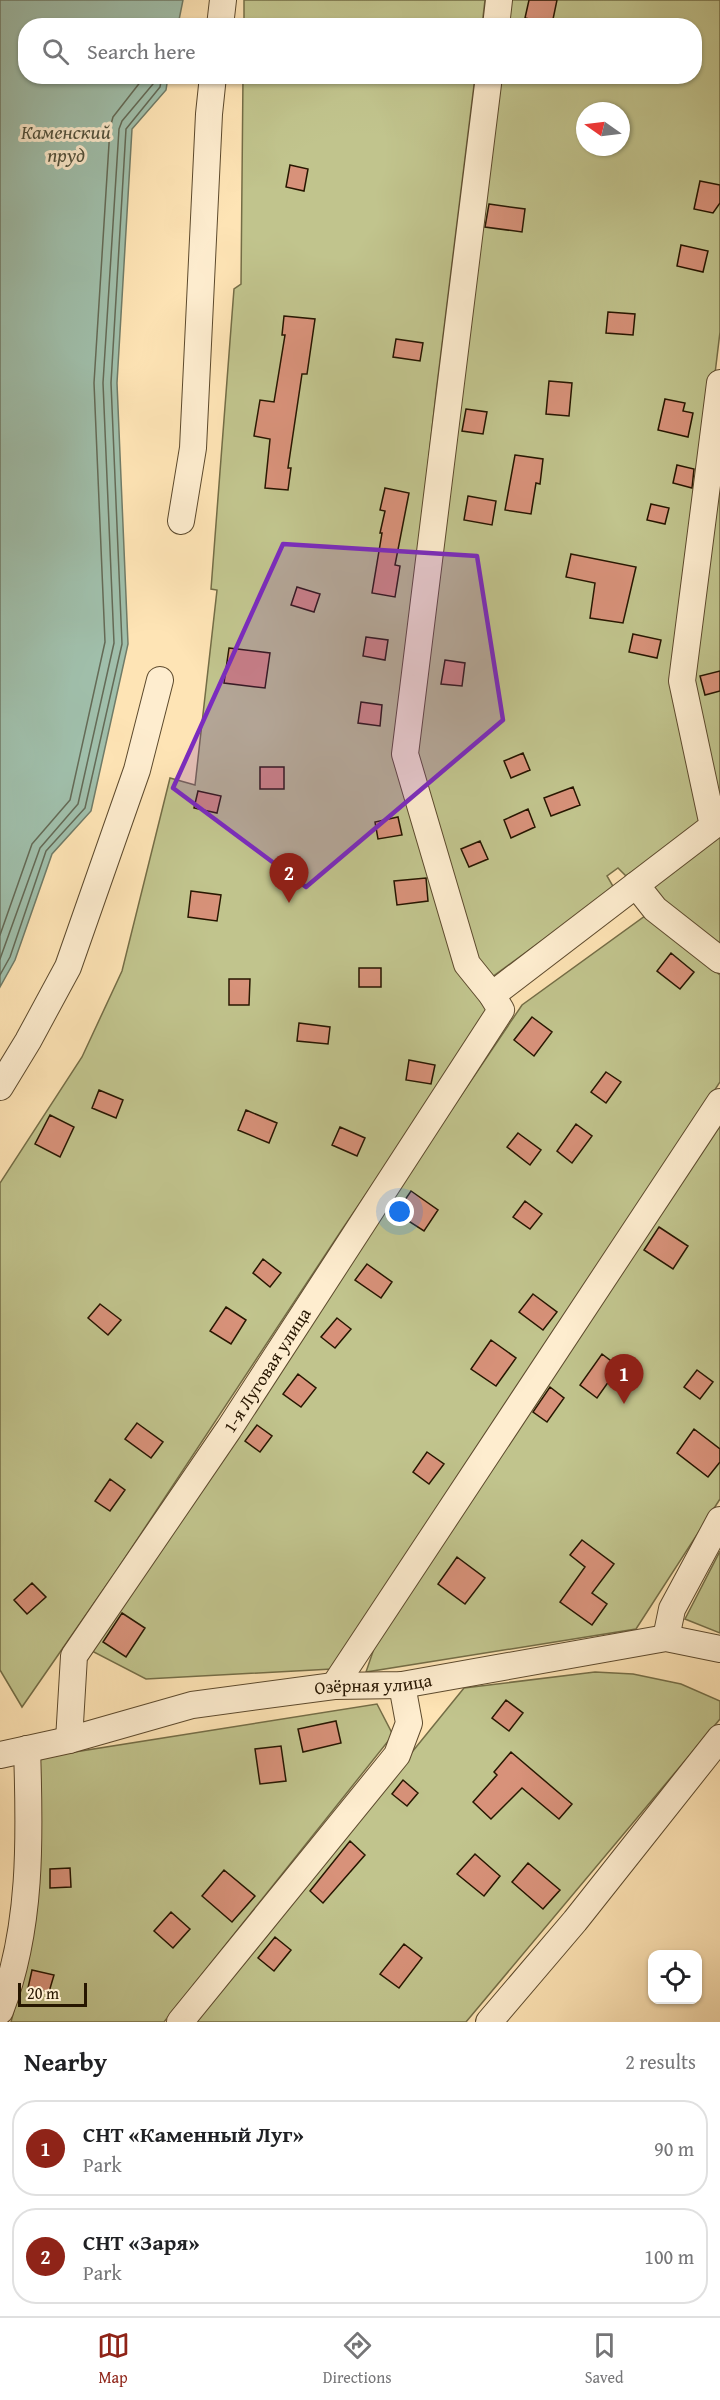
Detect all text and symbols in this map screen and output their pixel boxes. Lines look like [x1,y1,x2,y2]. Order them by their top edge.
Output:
search box [18,18,702,84]
icon: search [39,35,72,68]
text: Search here [87,35,196,67]
north arrow [576,102,630,156]
water label: Каменский пруд [21,117,111,169]
pin: 2 [270,854,308,903]
your location [385,1197,414,1226]
street label: 1-я Луговая улица [216,1302,318,1438]
pin: 1 [604,1354,644,1404]
street label: Озёрная улица [313,1666,434,1701]
map controls [648,1950,702,2004]
button: locate [648,1950,702,2004]
scale bar [18,1980,87,2008]
text: 20 m [27,1981,59,2005]
text: Nearby [24,2042,107,2081]
text: 2 results [625,2047,696,2076]
text: СНТ «Каменный Луг» [83,2118,304,2150]
text: 1 [40,2134,51,2163]
text: 90 m [654,2134,694,2163]
text: Park [83,2150,122,2179]
text: СНТ «Заря» [83,2226,200,2258]
text: 2 [40,2242,51,2271]
text: 100 m [644,2242,694,2271]
text: Park [83,2258,122,2287]
tab: Map [97,2329,130,2389]
tab: Directions [323,2329,392,2389]
tab: Saved [585,2329,623,2389]

